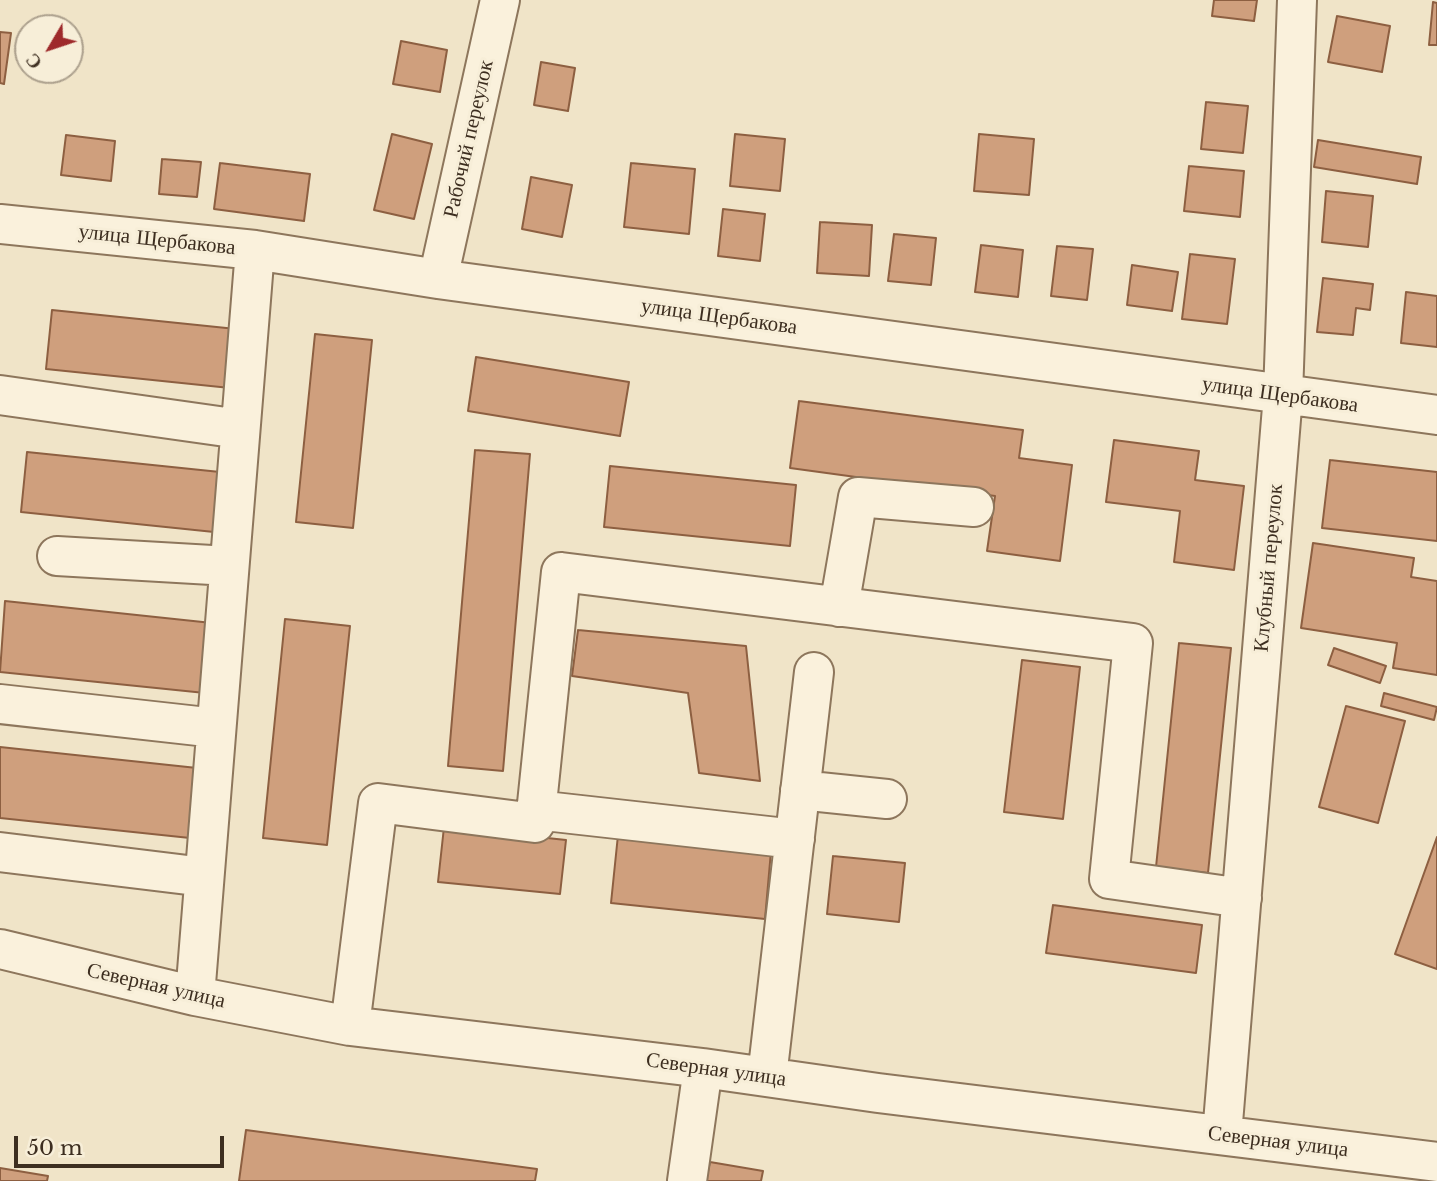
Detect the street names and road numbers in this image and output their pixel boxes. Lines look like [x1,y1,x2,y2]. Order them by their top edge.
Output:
street label: Рабочий переулок [439,58,499,220]
street label: улица Щербакова [77,219,237,261]
street label: улица Щербакова [639,294,799,340]
street label: улица Щербакова [1200,372,1360,418]
street label: Клубный переулок [1249,483,1289,653]
street label: Северная улица [84,958,228,1014]
street label: Северная улица [644,1048,788,1092]
street label: Северная улица [1206,1121,1350,1163]

